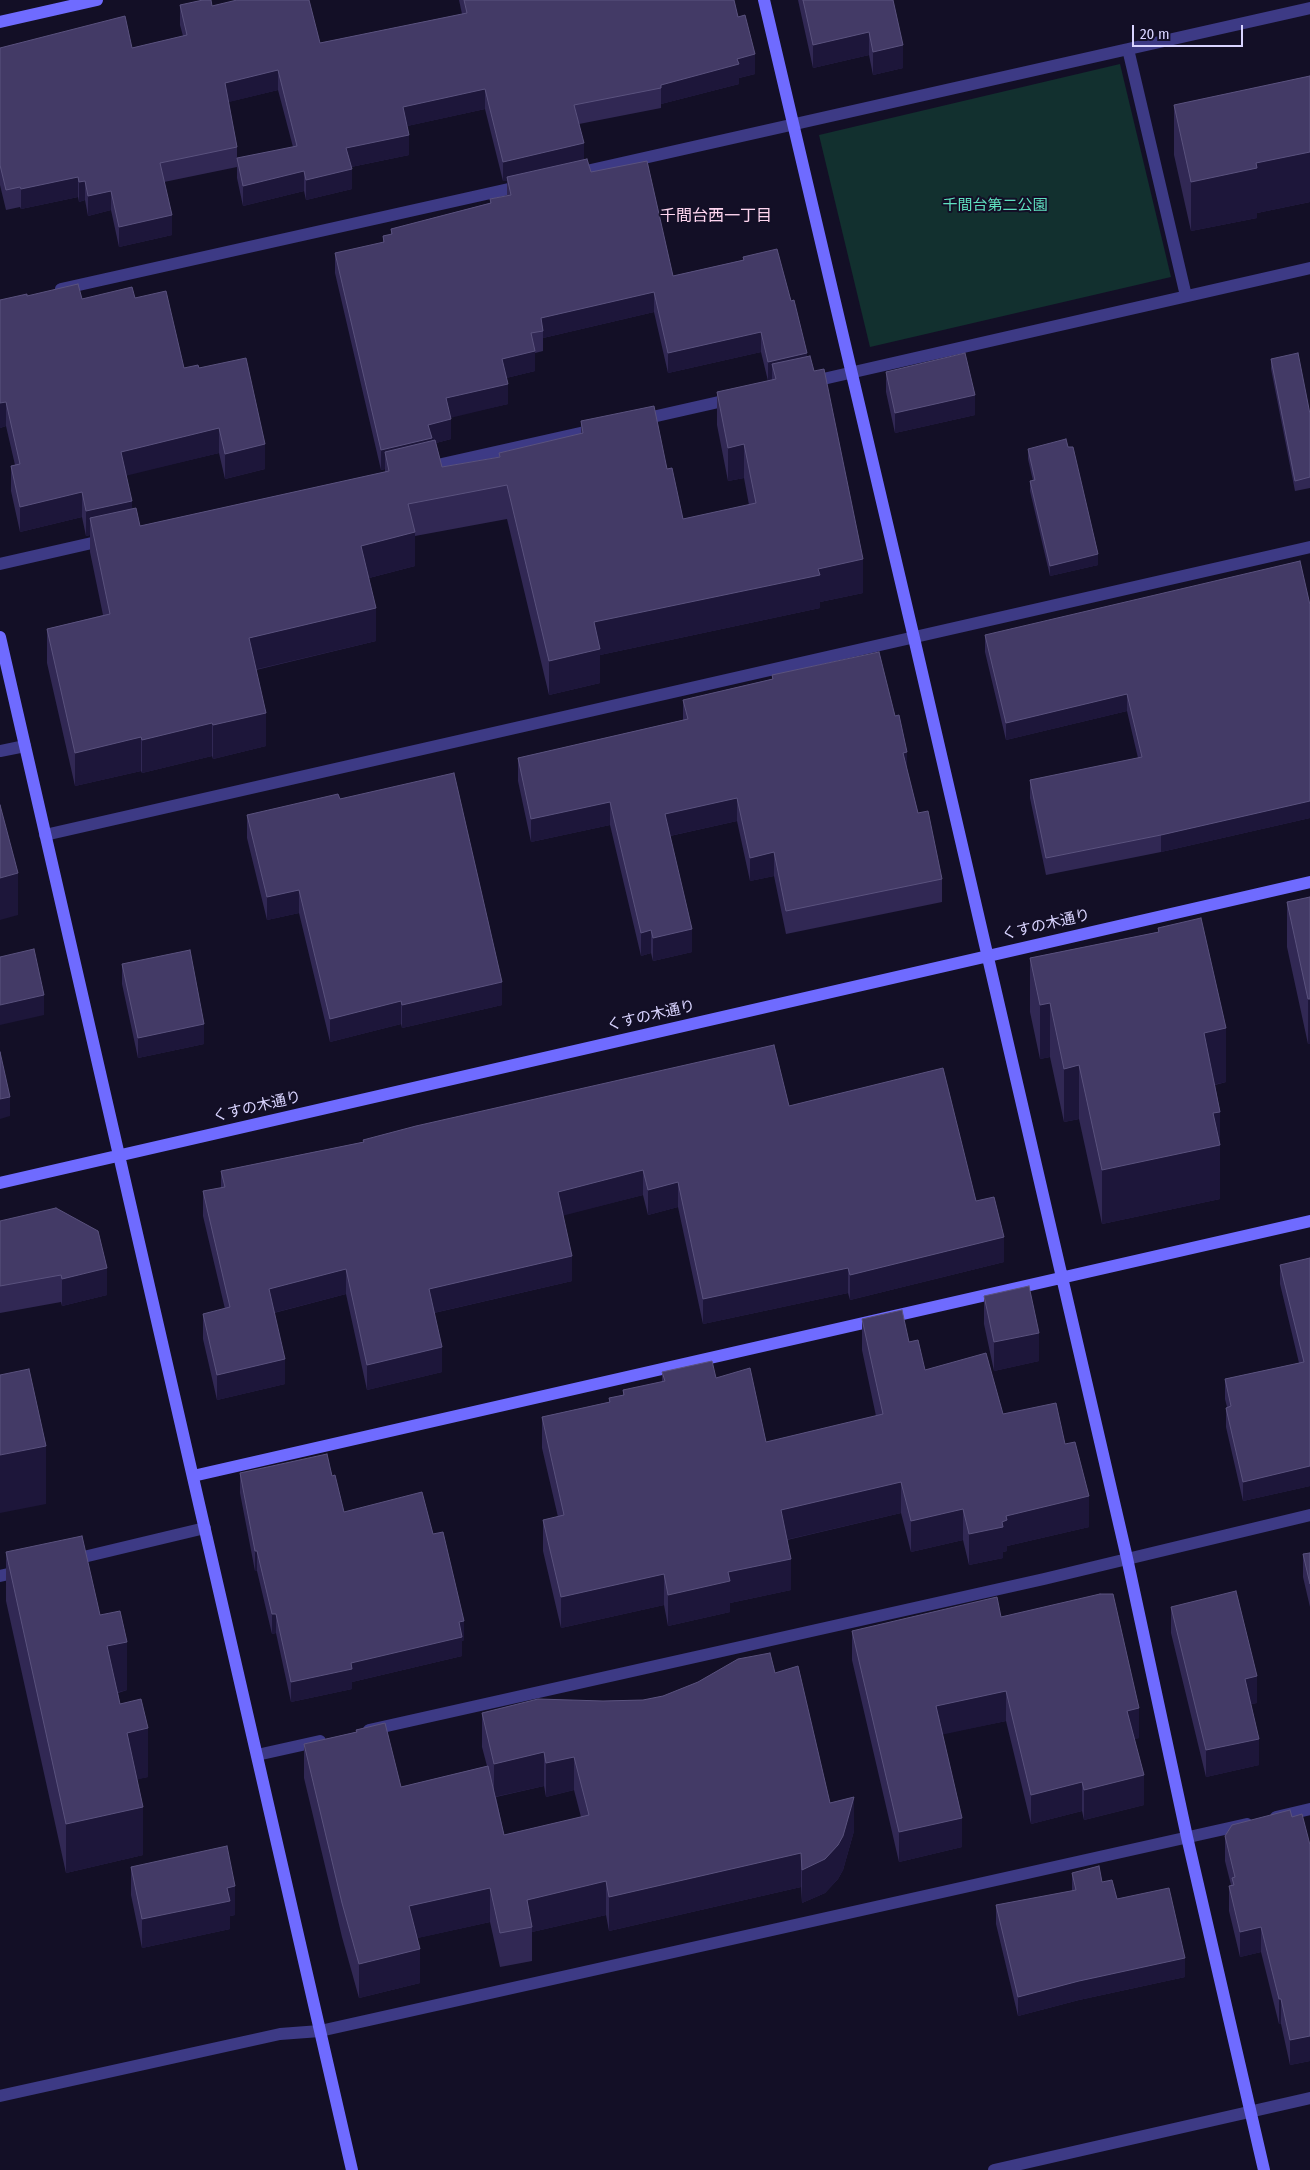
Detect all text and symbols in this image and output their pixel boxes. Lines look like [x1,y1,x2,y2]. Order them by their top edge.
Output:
scale bar [1135,15,1246,47]
text: 20 m [1140,25,1170,43]
park label: 千間台第二公園 [943,197,1047,215]
district label: 千間台西一丁目 [660,207,772,227]
street label: くすの木通り [1000,906,1092,944]
street label: くすの木通り [605,997,697,1035]
street label: くすの木通り [211,1088,303,1126]

